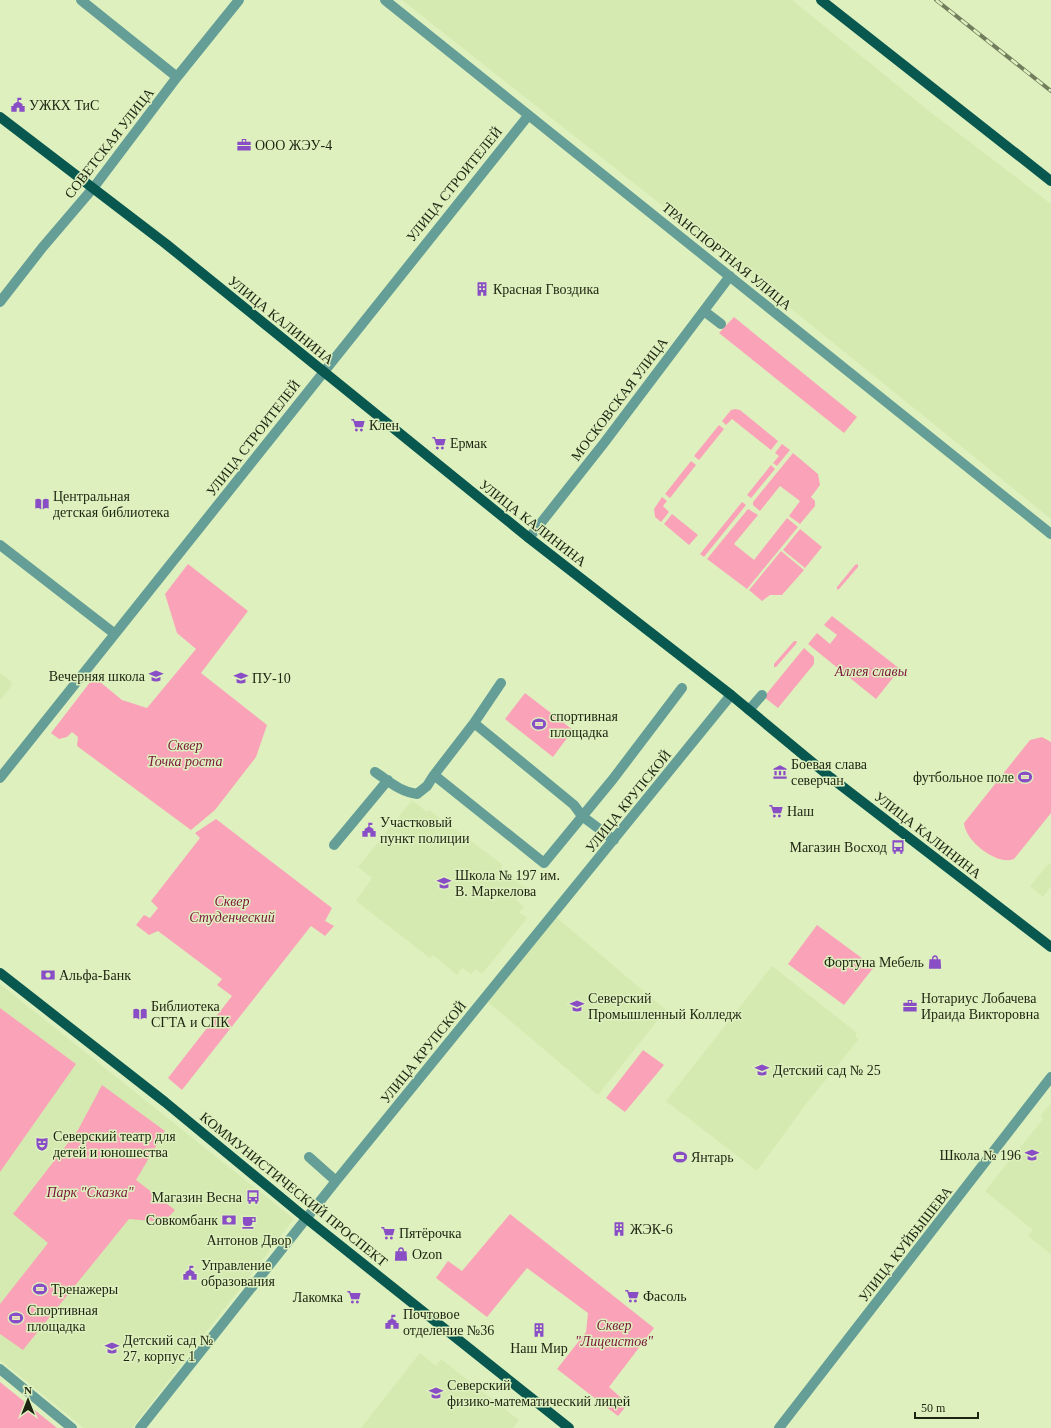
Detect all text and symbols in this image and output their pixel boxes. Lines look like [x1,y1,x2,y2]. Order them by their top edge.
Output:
street label: СОВЕТСКАЯ УЛИЦА [62,85,158,201]
public building icon: УЖКХ ТиС [10,97,26,113]
place label: УЖКХ ТиС [29,98,99,113]
street label: УЛИЦА СТРОИТЕЛЕЙ [403,123,505,245]
office icon: ООО ЖЭУ-4 [236,137,252,153]
place label: ООО ЖЭУ-4 [255,138,332,153]
street label: ТРАНСПОРТНАЯ УЛИЦА [659,200,795,314]
street label: УЛИЦА КАЛИНИНА [225,273,337,368]
building icon: Красная Гвоздика [474,281,490,297]
place label: Красная Гвоздика [493,282,600,297]
street label: МОСКОВСКАЯ УЛИЦА [568,334,671,464]
street label: УЛИЦА СТРОИТЕЛЕЙ [203,377,303,499]
supermarket icon: Клен [350,417,366,433]
place label: Клен [369,418,400,433]
supermarket icon: Ермак [431,435,447,451]
place label: Ермак [450,436,487,451]
street label: УЛИЦА КАЛИНИНА [476,477,590,570]
place label: Центральная детская библиотека [53,489,170,520]
library icon: Центральная детская библиотека [34,496,50,512]
park label: Аллея славы [834,664,907,679]
school or university icon: Вечерняя школа [148,668,164,684]
place label: Вечерняя школа [49,669,146,684]
school or university icon: ПУ-10 [233,670,249,686]
place label: ПУ-10 [252,671,291,686]
place label: спортивная площадка [550,709,618,740]
sports icon: спортивная площадка [531,716,547,732]
park label: Сквер Точка роста [148,738,222,769]
street label: УЛИЦА КРУПСКОЙ [582,747,674,855]
place label: Боевая слава северчан [791,757,868,788]
museum icon: Боевая слава северчан [772,764,788,780]
sports icon: футбольное поле [1017,769,1033,785]
place label: футбольное поле [913,770,1014,785]
street label: УЛИЦА КАЛИНИНА [871,789,985,882]
supermarket icon: Наш [768,803,784,819]
place label: Наш [787,804,814,819]
place label: Участковый пункт полиции [380,815,470,846]
public building icon: Участковый пункт полиции [361,822,377,838]
bus stop icon: Магазин Восход [890,839,906,855]
place label: Магазин Восход [789,840,887,855]
place label: Школа № 197 им. В. Маркелова [455,868,560,899]
school or university icon: Школа № 197 им. В. Маркелова [436,875,452,891]
park label: Сквер Студенческий [189,894,275,925]
shop icon: Фортуна Мебель [927,954,943,970]
place label: Фортуна Мебель [824,955,924,970]
bank icon: Альфа-Банк [40,967,56,983]
place label: Альфа-Банк [59,968,131,983]
place label: Северский Промышленный Колледж [588,991,742,1022]
place label: Нотариус Лобачева Ираида Викторовна [921,991,1040,1022]
street label: УЛИЦА КРУПСКОЙ [377,998,469,1106]
school or university icon: Северский Промышленный Колледж [569,998,585,1014]
office icon: Нотариус Лобачева Ираида Викторовна [902,998,918,1014]
place label: Библиотека СГТА и СПК [151,999,230,1030]
library icon: Библиотека СГТА и СПК [132,1006,148,1022]
school or university icon: Детский сад № 25 [754,1062,770,1078]
place label: Детский сад № 25 [773,1063,881,1078]
street label: КОММУНИСТИЧЕСКИЙ ПРОСПЕКТ [197,1108,391,1270]
place label: Северский театр для детей и юношества [53,1129,176,1160]
theatre icon: Северский театр для детей и юношества [34,1136,50,1152]
school or university icon: Школа № 196 [1024,1147,1040,1163]
place label: Школа № 196 [939,1148,1021,1163]
sports icon: Янтарь [672,1149,688,1165]
place label: Янтарь [691,1150,734,1165]
street label: УЛИЦА КУЙБЫШЕВА [855,1182,956,1305]
park label: Парк "Сказка" [45,1185,134,1200]
bus stop icon: Магазин Весна [245,1189,261,1205]
place label: Магазин Весна [152,1190,243,1205]
bank icon: Совкомбанк [221,1212,237,1228]
place label: Совкомбанк [146,1213,218,1228]
cafe icon: Антонов Двор [241,1214,257,1230]
building icon: ЖЭК-6 [611,1221,627,1237]
place label: ЖЭК-6 [630,1222,673,1237]
supermarket icon: Пятёрочка [380,1225,396,1241]
place label: Пятёрочка [399,1226,462,1241]
place label: Антонов Двор [206,1233,292,1248]
shop icon: Ozon [393,1246,409,1262]
place label: Ozon [412,1247,442,1262]
place label: Управление образования [201,1258,275,1289]
public building icon: Управление образования [182,1265,198,1281]
sports icon: Тренажеры [32,1281,48,1297]
place label: Тренажеры [51,1282,119,1297]
supermarket icon: Фасоль [624,1288,640,1304]
supermarket icon: Лакомка [346,1289,362,1305]
place label: Фасоль [643,1289,687,1304]
place label: Лакомка [293,1290,344,1305]
place label: Спортивная площадка [27,1303,99,1334]
place label: Почтовое отделение №36 [403,1307,494,1338]
sports icon: Спортивная площадка [8,1310,24,1326]
public building icon: Почтовое отделение №36 [384,1314,400,1330]
park label: Сквер "Лицеистов" [575,1318,653,1349]
building icon: Наш Мир [531,1322,547,1338]
place label: Детский сад № 27, корпус 1 [123,1333,213,1364]
school or university icon: Детский сад № 27, корпус 1 [104,1340,120,1356]
place label: Наш Мир [510,1341,568,1356]
place label: Северский физико-математический лицей [447,1378,631,1409]
north arrow [8,1380,48,1420]
text: N [24,1384,32,1396]
school or university icon: Северский физико-математический лицей [428,1385,444,1401]
scale bar [915,1394,978,1420]
text: 50 m [921,1401,946,1415]

